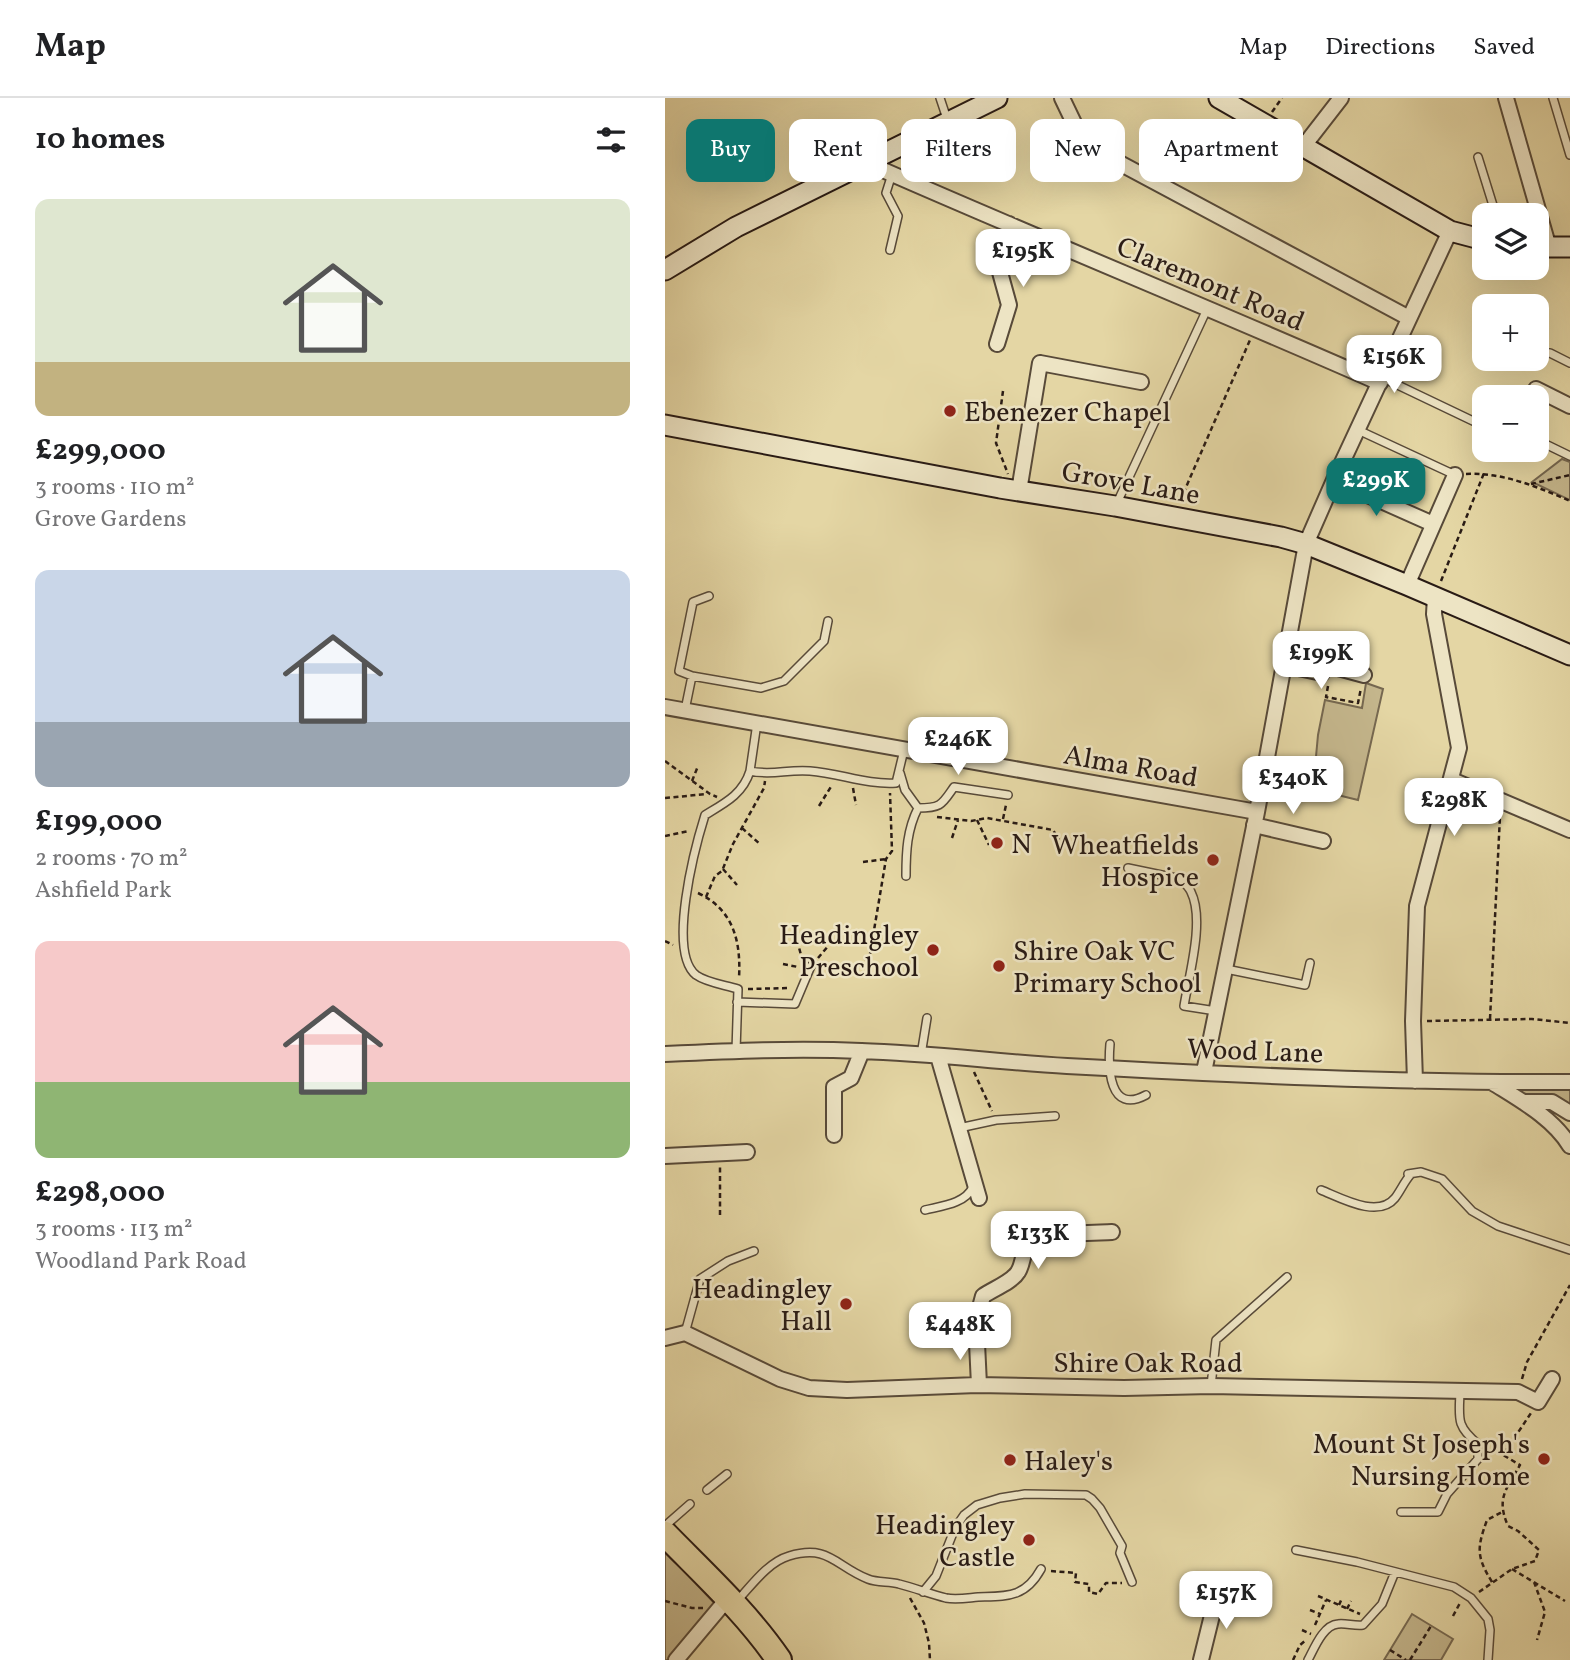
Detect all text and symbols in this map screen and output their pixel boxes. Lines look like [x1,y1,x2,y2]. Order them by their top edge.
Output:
text: Map [35,25,106,71]
text: Map [1239,31,1287,65]
text: Directions [1325,31,1435,65]
text: Saved [1473,31,1535,65]
text: 10 homes [35,119,165,161]
chip: Buy [686,119,775,182]
chip: Rent [789,119,887,182]
chip: Filters [901,119,1016,182]
chip: New [1030,119,1125,182]
chip: Apartment [1139,119,1303,182]
icon: filters [592,121,630,159]
map controls [1472,203,1549,462]
button: layers [1472,203,1549,280]
street label: Claremont Road [1110,228,1310,342]
pin: £195K [974,230,1072,289]
text: £195K [992,236,1054,268]
icon: home [270,245,396,371]
button: + [1472,294,1549,371]
pin: £156K [1345,336,1443,395]
text: £156K [1363,342,1425,374]
button: − [1472,385,1549,462]
place label: Ebenezer Chapel [964,394,1171,433]
marker: Ebenezer Chapel [942,403,958,419]
text: £299,000 [35,430,166,472]
street label: Grove Lane [1058,453,1203,516]
pin: £299K [1327,458,1425,518]
text: £299K [1342,465,1410,497]
text: 3 rooms · 110 m² [35,472,195,504]
text: Grove Gardens [35,504,186,536]
icon: home [270,616,396,742]
pin: £199K [1272,632,1370,691]
text: £199K [1289,638,1353,670]
pin: £246K [909,718,1007,777]
text: £246K [924,724,992,756]
street label: Alma Road [1060,736,1201,798]
pin: £340K [1244,756,1342,816]
text: £340K [1258,763,1328,795]
pin: £298K [1405,778,1503,838]
text: £298K [1420,785,1488,817]
text: £199,000 [35,801,162,843]
place label: N [1011,826,1032,865]
place label: Wheatfields Hospice [1051,827,1199,898]
marker: N [989,835,1005,851]
text: 2 rooms · 70 m² [35,843,188,875]
marker: Wheatfields Hospice [1205,852,1221,868]
text: Ashfield Park [35,875,172,907]
place label: Headingley Preschool [779,917,919,988]
place label: Shire Oak VC Primary School [1013,933,1202,1004]
marker: Headingley Preschool [925,942,941,958]
marker: Shire Oak VC Primary School [991,958,1007,974]
icon: home [270,987,396,1113]
street label: Wood Lane [1186,1031,1324,1074]
text: £298,000 [35,1172,165,1214]
pin: £133K [989,1212,1087,1271]
text: 3 rooms · 113 m² [35,1214,193,1246]
text: £133K [1007,1218,1069,1250]
text: Woodland Park Road [35,1246,247,1278]
place label: Headingley Hall [692,1271,832,1342]
marker: Headingley Hall [838,1296,854,1312]
pin: £448K [911,1302,1009,1362]
text: £448K [925,1309,995,1341]
street label: Shire Oak Road [1053,1345,1243,1384]
place label: Mount St Joseph's Nursing Home [1313,1426,1530,1497]
place label: Haley's [1024,1443,1113,1482]
marker: Mount St Joseph's Nursing Home [1536,1451,1552,1467]
marker: Haley's [1002,1452,1018,1468]
place label: Headingley Castle [875,1507,1015,1578]
marker: Headingley Castle [1021,1532,1037,1548]
pin: £157K [1177,1572,1275,1631]
text: £157K [1195,1578,1257,1610]

